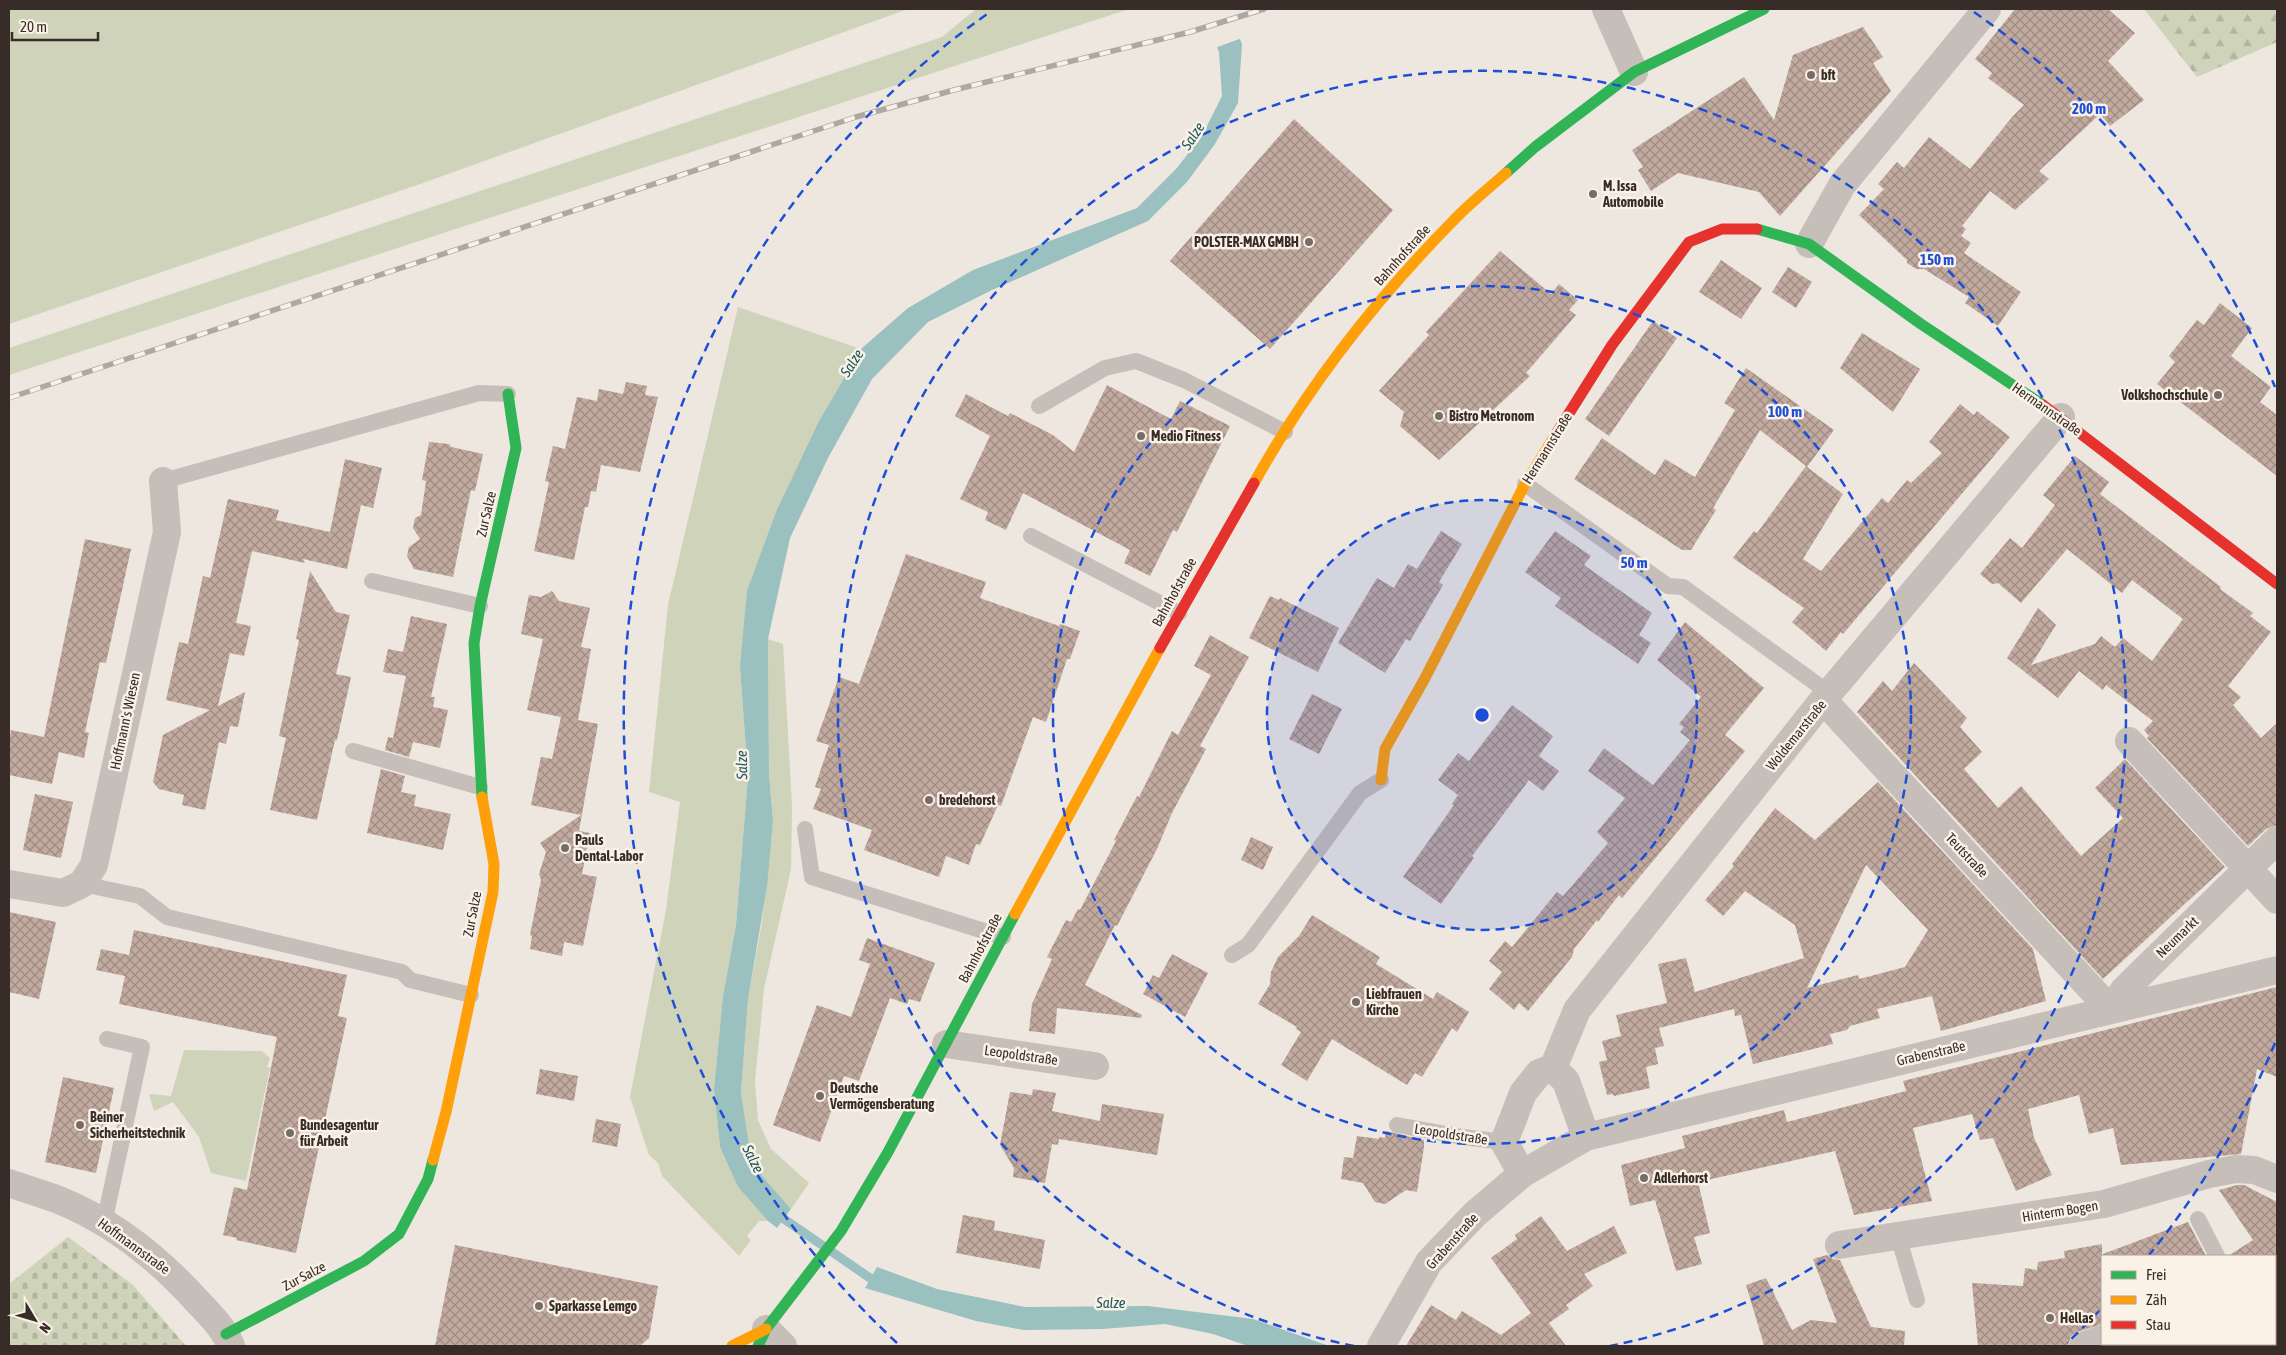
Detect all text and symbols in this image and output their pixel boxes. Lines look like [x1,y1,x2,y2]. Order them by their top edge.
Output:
scale bar [12,10,99,42]
text: 20 m [20,18,47,35]
place label: bft [1821,67,1836,83]
marker: bft [1805,69,1817,81]
text: 200 m [2072,100,2106,117]
water label: Salze [1177,119,1208,153]
place label: M. Issa Automobile [1602,178,1664,210]
marker: M. Issa Automobile [1587,188,1599,200]
street label: Bahnhofstraße [1371,221,1433,289]
place label: POLSTER-MAX GMBH [1194,234,1299,250]
marker: POLSTER-MAX GMBH [1303,236,1315,248]
text: 150 m [1920,251,1954,268]
water label: Salze [836,346,867,380]
street label: Hermannstraße [2009,379,2085,439]
place label: Volkshochschule [2120,387,2208,403]
marker: Volkshochschule [2212,389,2224,401]
text: 100 m [1768,403,1802,420]
place label: Bistro Metronom [1449,408,1534,424]
street label: Hermannstraße [1519,409,1575,487]
marker: Bistro Metronom [1433,410,1445,422]
place label: Medio Fitness [1151,428,1221,444]
marker: Medio Fitness [1135,430,1147,442]
street label: Zur Salze [473,490,499,538]
text: 50 m [1621,554,1648,571]
street label: Bahnhofstraße [1149,555,1199,629]
street label: Hoffmann's Wiesen [107,671,143,771]
street label: Woldemarstraße [1763,697,1829,773]
centre of rings [1473,706,1491,724]
water label: Salze [733,750,750,781]
place label: bredehorst [939,792,996,808]
marker: bredehorst [923,794,935,806]
street label: Teutstraße [1942,830,1992,880]
place label: Pauls Dental-Labor [575,832,644,864]
marker: Pauls Dental-Labor [559,842,571,854]
street label: Zur Salze [460,890,484,938]
street label: Bahnhofstraße [955,911,1005,985]
street label: Neumarkt [2153,913,2201,961]
place label: Liebfrauen Kirche [1366,986,1422,1018]
marker: Liebfrauen Kirche [1350,996,1362,1008]
street label: Grabenstraße [1895,1037,1967,1069]
street label: Leopoldstraße [983,1042,1059,1068]
place label: Deutsche Vermögensberatung [829,1080,935,1112]
marker: Deutsche Vermögensberatung [814,1090,826,1102]
place label: Beiner Sicherheitstechnik [90,1109,186,1141]
place label: Bundesagentur für Arbeit [299,1117,379,1149]
marker: Beiner Sicherheitstechnik [74,1119,86,1131]
street label: Leopoldstraße [1413,1120,1489,1148]
marker: Bundesagentur für Arbeit [284,1127,296,1139]
water label: Salze [739,1141,768,1176]
place label: Adlerhorst [1653,1170,1708,1186]
marker: Adlerhorst [1638,1172,1650,1184]
street label: Hinterm Bogen [2021,1197,2099,1225]
street label: Grabenstraße [1423,1210,1481,1272]
street label: Hoffmannstraße [95,1215,173,1277]
legend [2101,1255,2276,1345]
street label: Zur Salze [280,1258,328,1294]
text: Frei [2146,1266,2166,1283]
text: Zäh [2146,1291,2167,1308]
water label: Salze [1095,1294,1126,1311]
north arrow [10,1295,60,1345]
place label: Sparkasse Lemgo [549,1298,638,1314]
marker: Sparkasse Lemgo [533,1300,545,1312]
place label: Hellas [2060,1310,2093,1326]
marker: Hellas [2044,1312,2056,1324]
text: Stau [2146,1316,2171,1333]
text: N [36,1320,54,1336]

